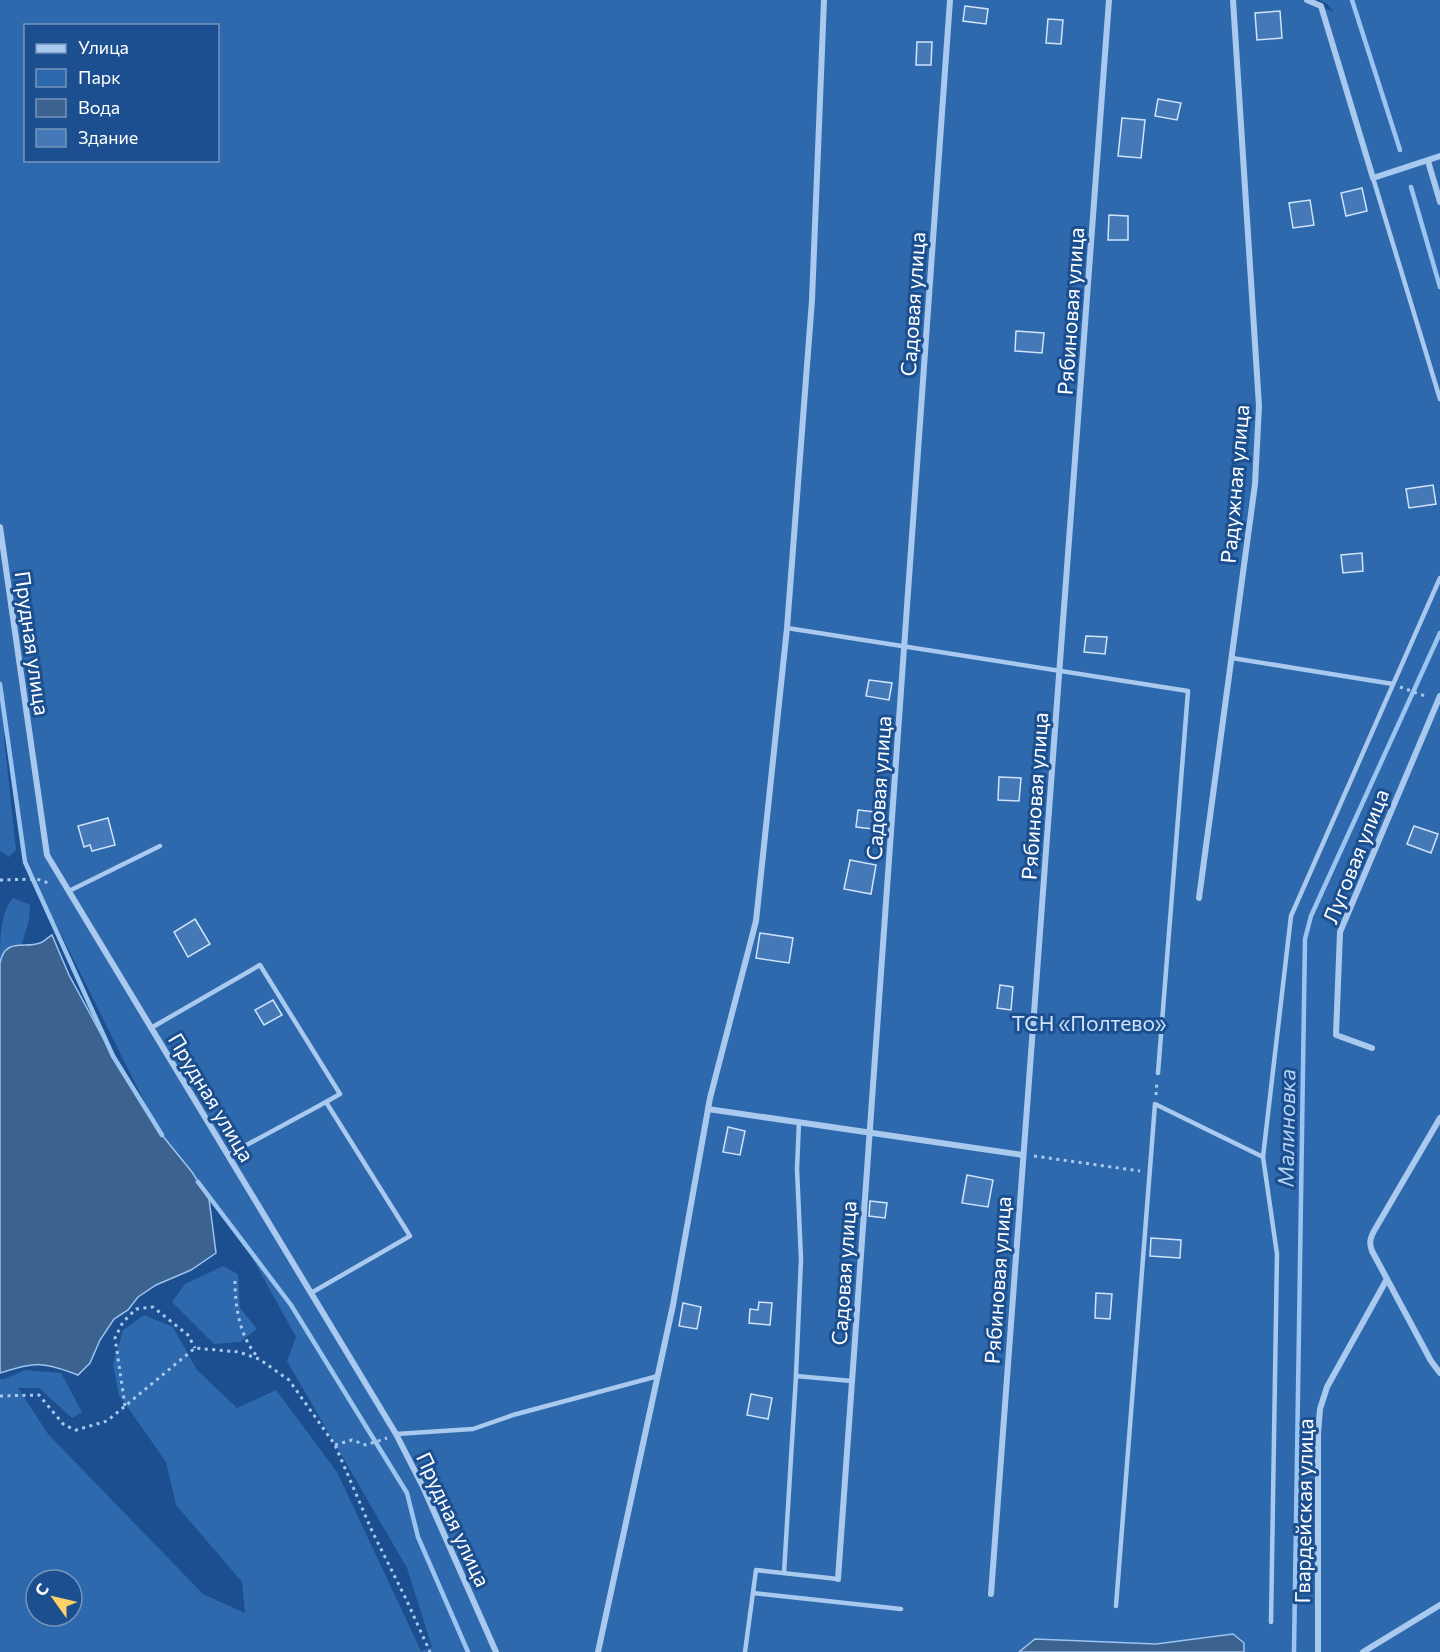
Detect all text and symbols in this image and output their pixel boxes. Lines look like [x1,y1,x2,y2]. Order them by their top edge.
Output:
legend [24,24,219,162]
text: Улица [78,36,129,58]
text: Парк [78,66,121,88]
text: Вода [78,96,120,118]
text: Здание [78,126,138,148]
street label: Рябиновая улица [1052,226,1088,396]
street label: Садовая улица [894,231,930,377]
street label: Радужная улица [1215,404,1253,564]
street label: Прудная улица [10,569,56,717]
street label: Рябиновая улица [1016,711,1052,881]
street label: Садовая улица [860,715,896,861]
street label: Луговая улица [1317,785,1393,927]
park label: ТСН «Полтево» [1011,1010,1167,1035]
street label: Прудная улица [164,1028,260,1166]
water label: Малиновка [1271,1069,1301,1187]
street label: Рябиновая улица [979,1195,1015,1365]
street label: Садовая улица [825,1200,861,1346]
street label: Гвардейская улица [1289,1418,1317,1604]
street label: Прудная улица [412,1448,496,1590]
north arrow [24,1568,84,1628]
text: С [30,1579,52,1599]

